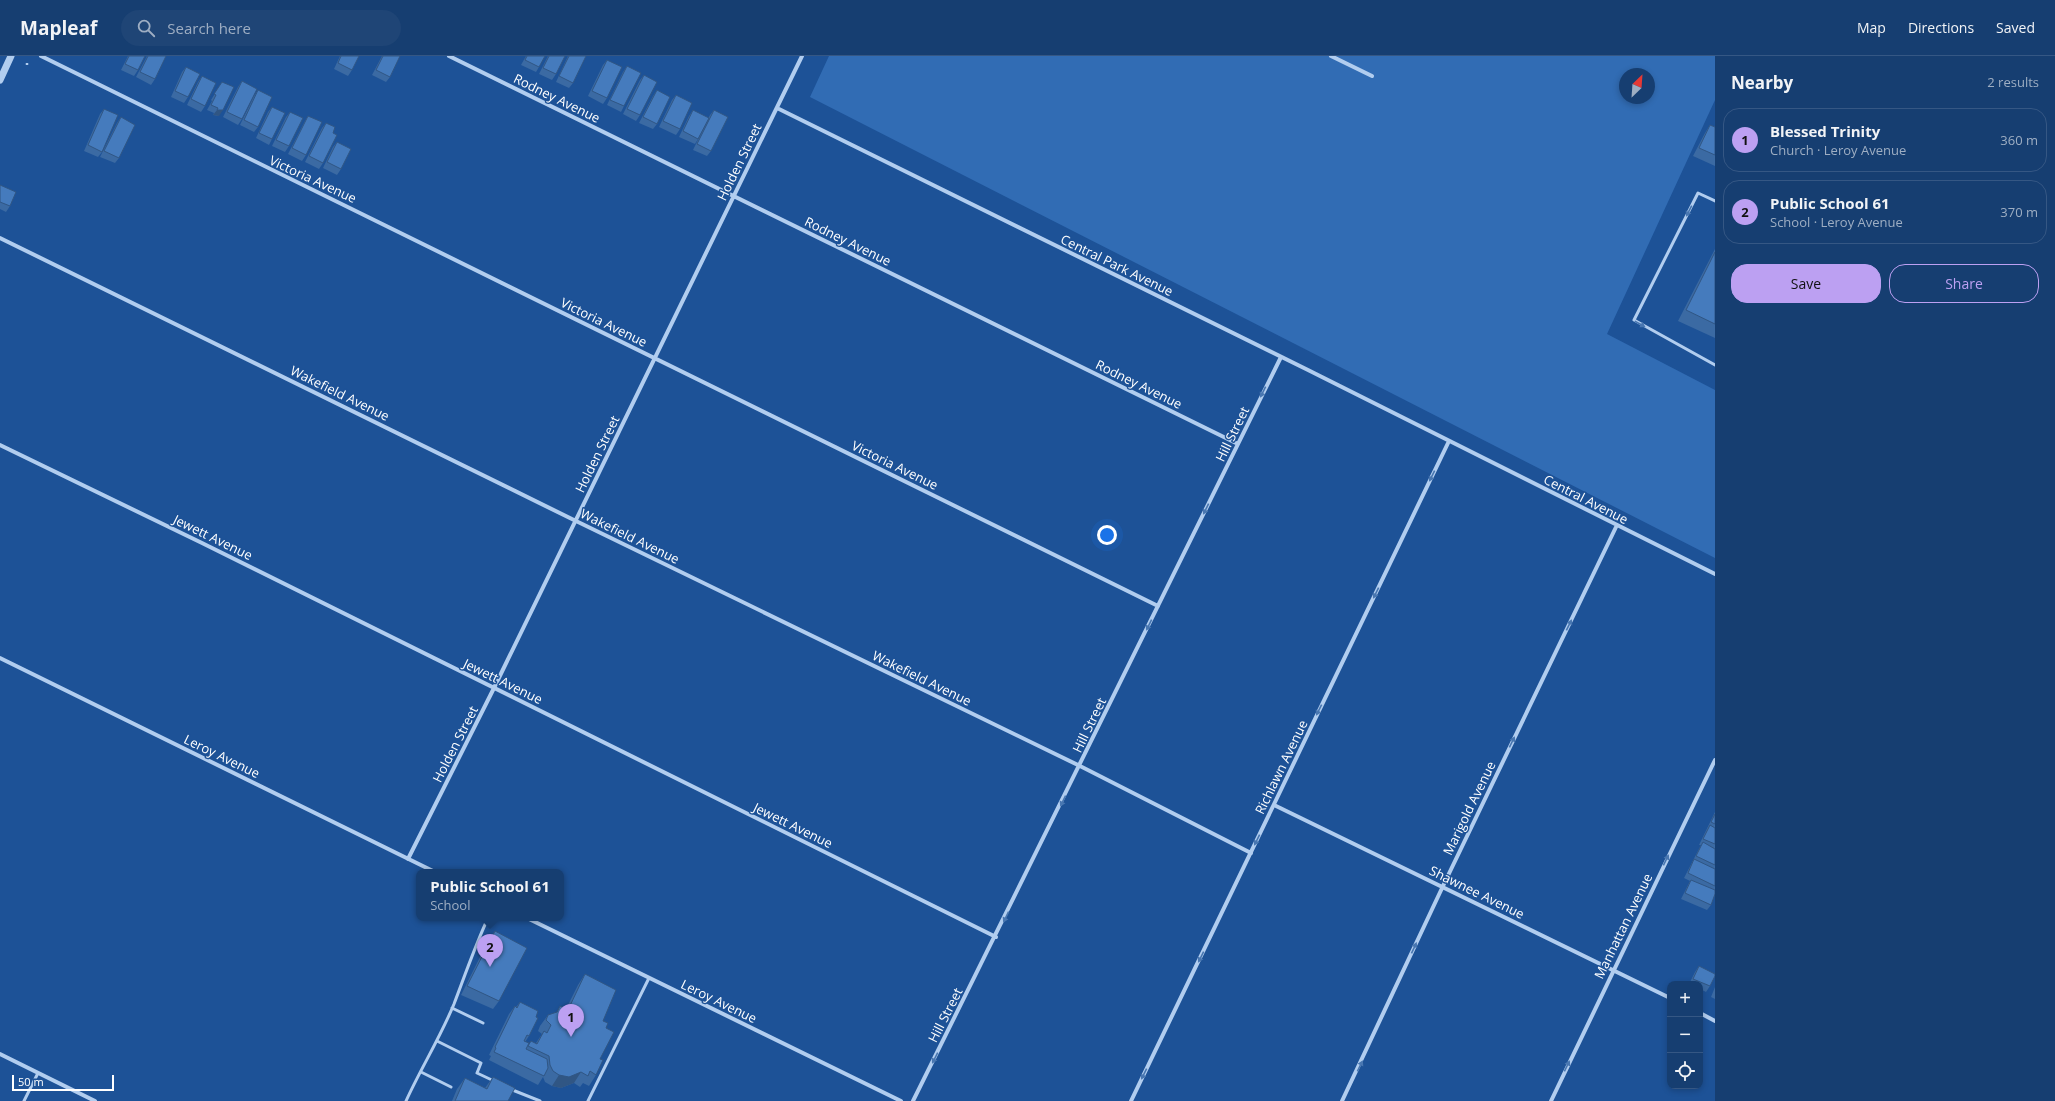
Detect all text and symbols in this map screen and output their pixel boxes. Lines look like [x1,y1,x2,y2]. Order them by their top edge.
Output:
search box [121,10,401,46]
text: Mapleaf [20,15,97,41]
icon: search [135,17,157,39]
text: Search here [167,18,251,38]
text: Map [1857,18,1886,37]
text: Directions [1908,18,1974,37]
text: Saved [1996,18,2035,37]
north arrow [1619,68,1655,104]
street label: Rodney Avenue [511,69,603,127]
text: Nearby [1731,71,1793,94]
text: 2 results [1987,73,2039,91]
street label: Holden Street [713,120,766,204]
text: Blessed Trinity [1770,121,1880,141]
text: 1 [1741,131,1749,149]
text: 360 m [2000,131,2038,149]
text: Church · Leroy Avenue [1770,141,1906,159]
street label: Victoria Avenue [267,151,359,207]
text: Public School 61 [1770,193,1890,213]
text: 2 [1741,203,1749,221]
text: 370 m [2000,203,2038,221]
one-way arrow [1686,205,1692,217]
street label: Rodney Avenue [802,212,894,270]
text: School · Leroy Avenue [1770,213,1903,231]
street label: Central Park Avenue [1058,230,1176,300]
button: Save [1731,264,1881,303]
button: Share [1889,264,2039,303]
street label: Victoria Avenue [558,293,650,351]
one-way arrow [1634,321,1646,327]
street label: Rodney Avenue [1093,355,1185,413]
street label: Wakefield Avenue [287,361,393,425]
one-way arrow [1260,386,1266,398]
street label: Hill Street [1211,403,1253,465]
street label: Holden Street [571,412,624,496]
street label: Victoria Avenue [849,436,941,494]
one-way arrow [1429,470,1435,482]
street label: Central Avenue [1541,470,1631,528]
one-way arrow [1203,503,1209,514]
street label: Wakefield Avenue [577,504,683,568]
street label: Jewett Avenue [169,509,256,564]
your location [1097,525,1117,545]
one-way arrow [1373,588,1379,599]
one-way arrow [1566,619,1572,631]
one-way arrow [1146,620,1152,631]
street label: Wakefield Avenue [869,646,975,710]
street label: Jewett Avenue [459,653,546,708]
street label: Hill Street [1068,694,1110,756]
street label: Holden Street [428,702,482,785]
one-way arrow [1316,705,1322,716]
street label: Richlawn Avenue [1250,717,1312,817]
street label: Leroy Avenue [181,730,263,782]
one-way arrow [1509,737,1515,748]
street label: Marigold Avenue [1438,758,1500,858]
one-way arrow [1060,795,1066,806]
street label: Jewett Avenue [749,797,836,852]
one-way arrow [1254,834,1260,846]
one-way arrow [1663,855,1669,866]
street label: Shawnee Avenue [1426,861,1528,923]
popup [416,869,564,921]
street label: Manhattan Avenue [1590,870,1656,982]
text: Public School 61 [430,876,550,896]
text: School [430,896,470,914]
one-way arrow [1002,912,1009,923]
pin: 2 [477,934,503,967]
one-way arrow [1411,942,1417,954]
one-way arrow [1198,951,1204,963]
street label: Leroy Avenue [678,975,760,1027]
map controls [1667,981,1703,1089]
button: + [1667,981,1703,1017]
street label: Hill Street [924,984,967,1045]
pin: 1 [558,1004,584,1037]
button: − [1667,1017,1703,1053]
one-way arrow [931,1053,938,1064]
button: locate [1667,1053,1703,1089]
one-way arrow [1357,1060,1363,1072]
one-way arrow [1564,1060,1570,1072]
one-way arrow [1141,1068,1147,1080]
scale bar [12,1073,114,1092]
text: 50 m [18,1074,44,1089]

